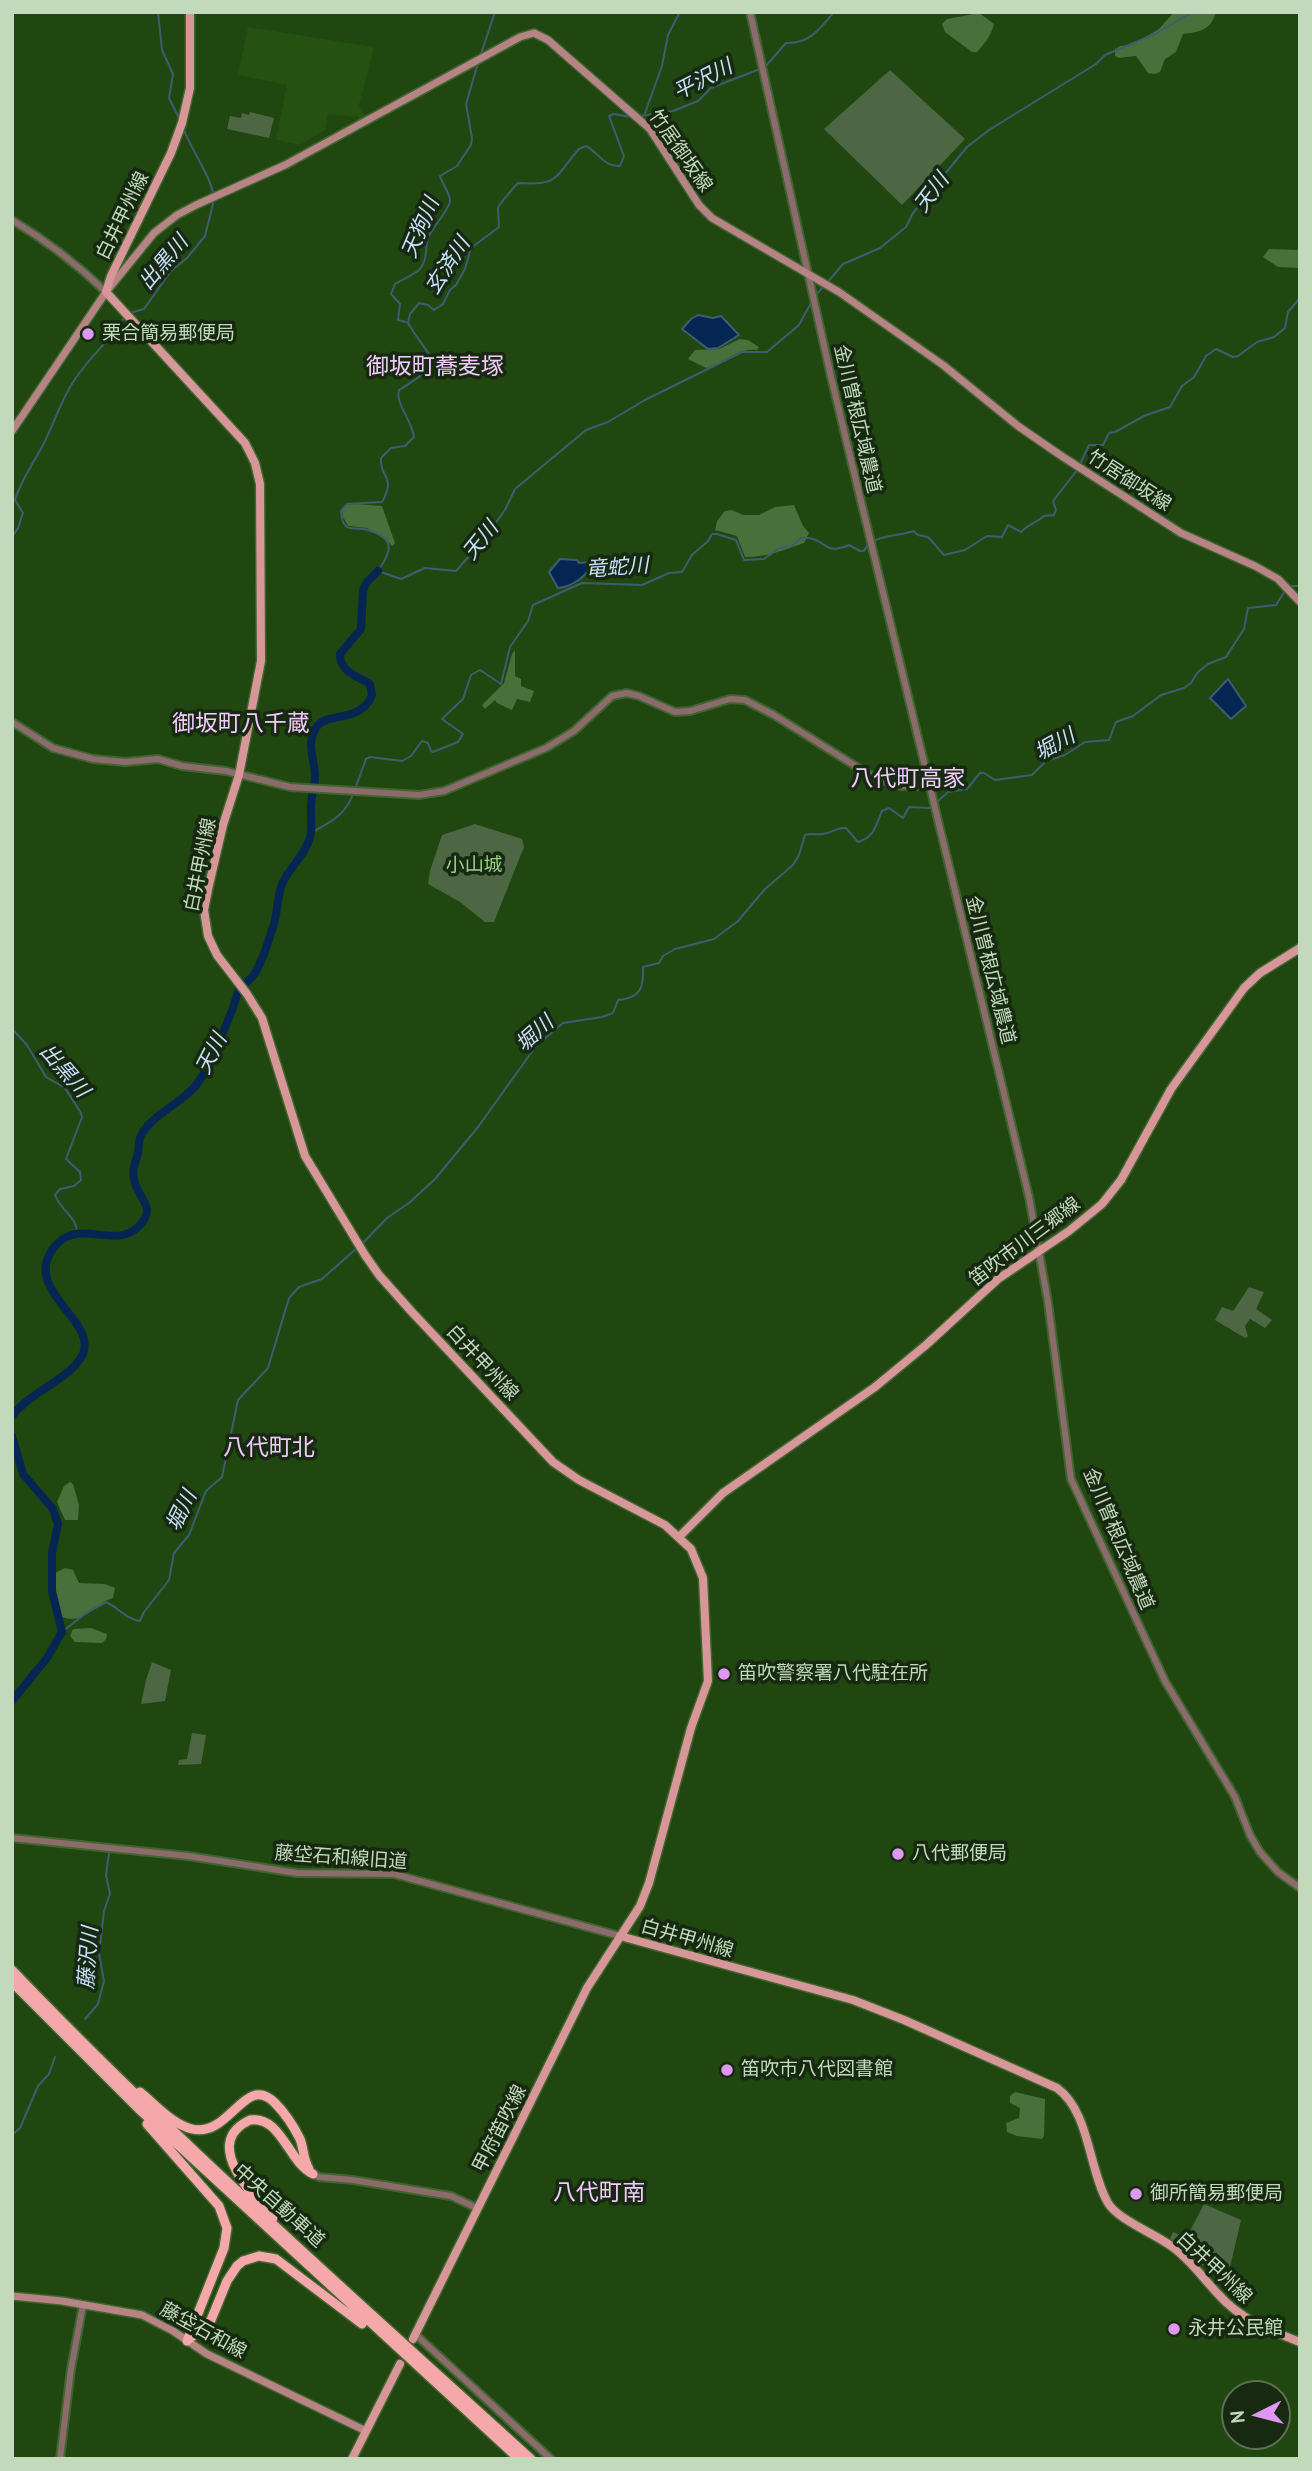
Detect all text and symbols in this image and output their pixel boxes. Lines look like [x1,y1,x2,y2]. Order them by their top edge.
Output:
water label: 平沢川 [669,54,737,106]
street label: 竹居御坂線 [643,106,717,196]
street label: 白井甲州線 [92,168,154,264]
water label: 天川 [909,169,955,217]
water label: 天狗川 [397,194,445,262]
water label: 出黒川 [134,231,194,295]
water label: 玄済川 [420,233,476,299]
place label: 栗合簡易郵便局 [102,323,235,345]
marker: 栗合簡易郵便局 [80,326,96,342]
street label: 金川曽根広域農道 [829,342,885,496]
district label: 御坂町蕎麦塚 [366,353,504,381]
street label: 竹居御坂線 [1083,446,1175,516]
water label: 天川 [458,517,504,565]
water label: 竜蛇川 [585,553,649,583]
district label: 御坂町八千蔵 [172,710,310,738]
water label: 堀川 [1031,724,1079,766]
district label: 八代町高家 [851,765,965,793]
street label: 白井甲州線 [181,816,221,914]
park label: 小山城 [446,855,502,877]
street label: 金川曽根広域農道 [961,893,1019,1047]
water label: 堀川 [511,1011,559,1057]
water label: 天川 [191,1030,233,1078]
water label: 出黒川 [34,1039,94,1103]
street label: 笛吹市川三郷線 [965,1193,1085,1291]
street label: 白井甲州線 [441,1320,523,1406]
district label: 八代町北 [223,1434,315,1462]
street label: 金川曽根広域農道 [1078,1465,1158,1613]
water label: 堀川 [161,1487,203,1535]
place label: 笛吹警察署八代駐在所 [738,1663,928,1685]
marker: 笛吹警察署八代駐在所 [716,1666,732,1682]
street label: 藤垈石和線旧道 [274,1842,408,1874]
place label: 八代郵便局 [912,1843,1007,1865]
marker: 八代郵便局 [890,1846,906,1862]
street label: 白井甲州線 [638,1915,736,1963]
water label: 藤沢川 [74,1926,104,1990]
place label: 笛吹市八代図書館 [741,2059,893,2081]
marker: 笛吹市八代図書館 [719,2062,735,2078]
street label: 甲府笛吹線 [468,2082,532,2176]
street label: 中央自動車道 [229,2159,329,2253]
district label: 八代町南 [553,2179,645,2207]
place label: 御所簡易郵便局 [1150,2183,1283,2205]
marker: 御所簡易郵便局 [1128,2186,1144,2202]
street label: 白井甲州線 [1171,2227,1257,2309]
street label: 藤垈石和線 [156,2298,250,2364]
place label: 永井公民館 [1188,2318,1283,2340]
marker: 永井公民館 [1166,2321,1182,2337]
north arrow [1221,2380,1291,2450]
text: N [1225,2410,1250,2424]

